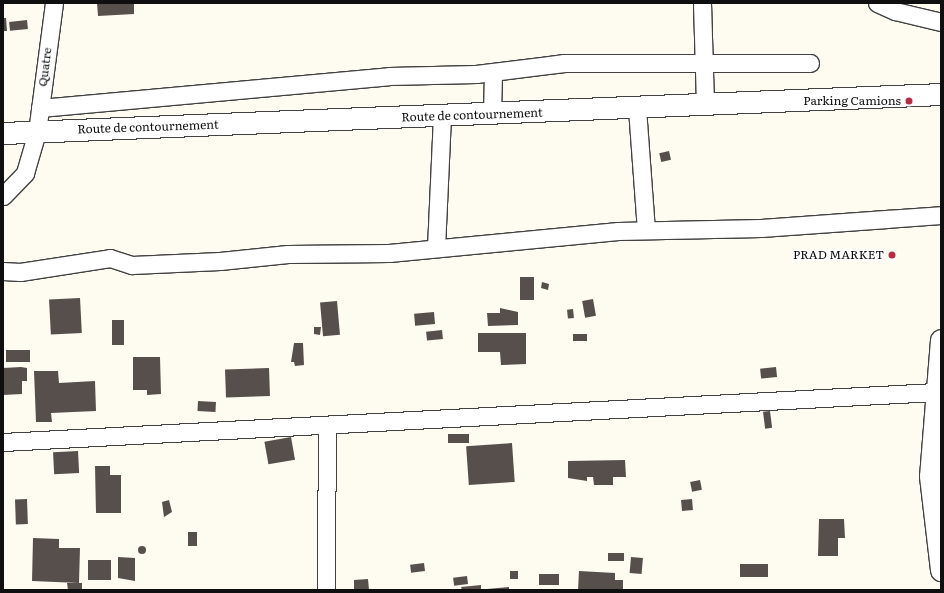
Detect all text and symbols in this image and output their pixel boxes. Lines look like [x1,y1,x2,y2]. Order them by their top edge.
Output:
street label: Quatre [35,47,55,87]
place label: Parking Camions [803,94,901,108]
marker: Parking Camions [904,96,914,106]
street label: Route de contournement [401,105,543,125]
street label: Route de contournement [77,117,219,137]
place label: PRAD MARKET [793,248,884,262]
marker: PRAD MARKET [887,250,897,260]

